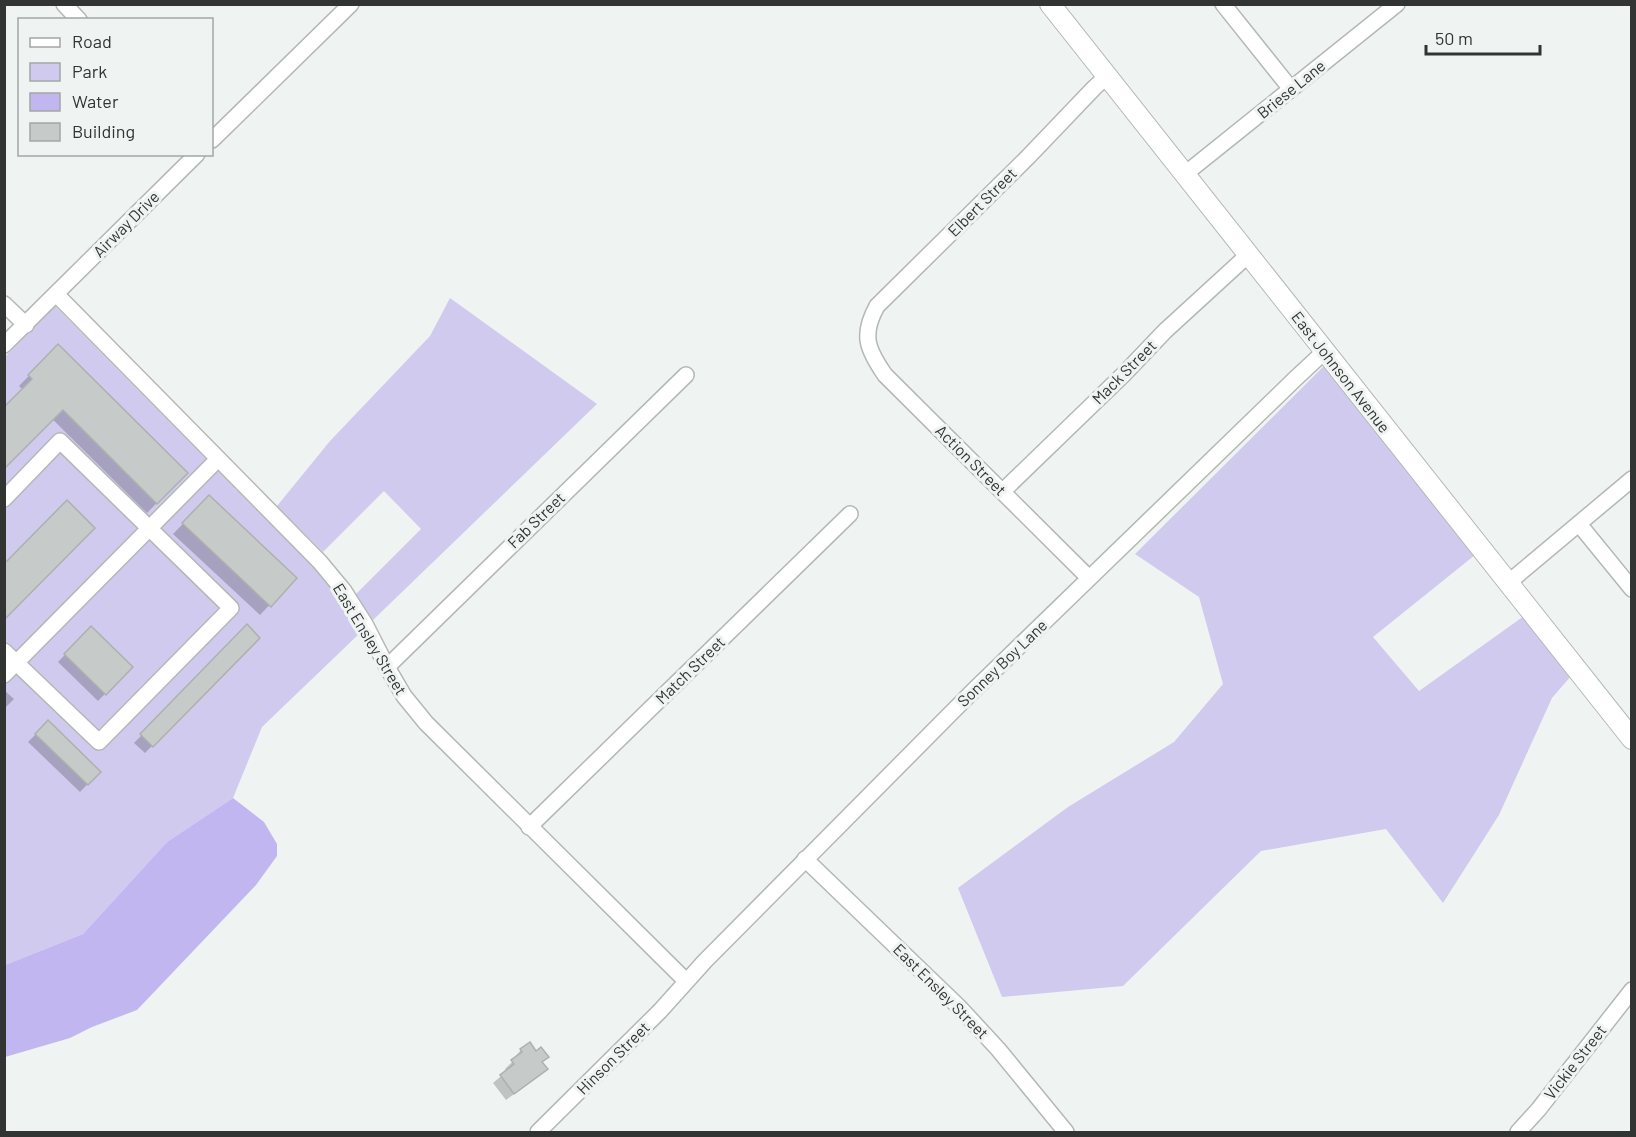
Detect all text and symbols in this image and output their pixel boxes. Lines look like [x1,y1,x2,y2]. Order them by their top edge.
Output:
legend [18,18,213,156]
scale bar [1426,18,1540,56]
text: 50 m [1435,27,1473,49]
text: Road [72,30,112,52]
street label: Briese Lane [1253,55,1329,122]
text: Park [72,60,107,82]
text: Water [72,90,119,112]
text: Building [72,120,135,142]
street label: Elbert Street [943,163,1020,240]
street label: Airway Drive [89,187,163,261]
street label: East Johnson Avenue [1288,307,1395,436]
street label: Mack Street [1088,336,1160,408]
street label: Action Street [932,420,1011,499]
street label: Fab Street [503,488,568,552]
street label: East Ensley Street [330,579,411,698]
street label: Sonney Boy Lane [953,615,1050,710]
street label: Match Street [651,632,728,707]
street label: East Ensley Street [890,939,993,1042]
street label: Hinson Street [572,1017,653,1098]
street label: Vickie Street [1540,1021,1610,1103]

